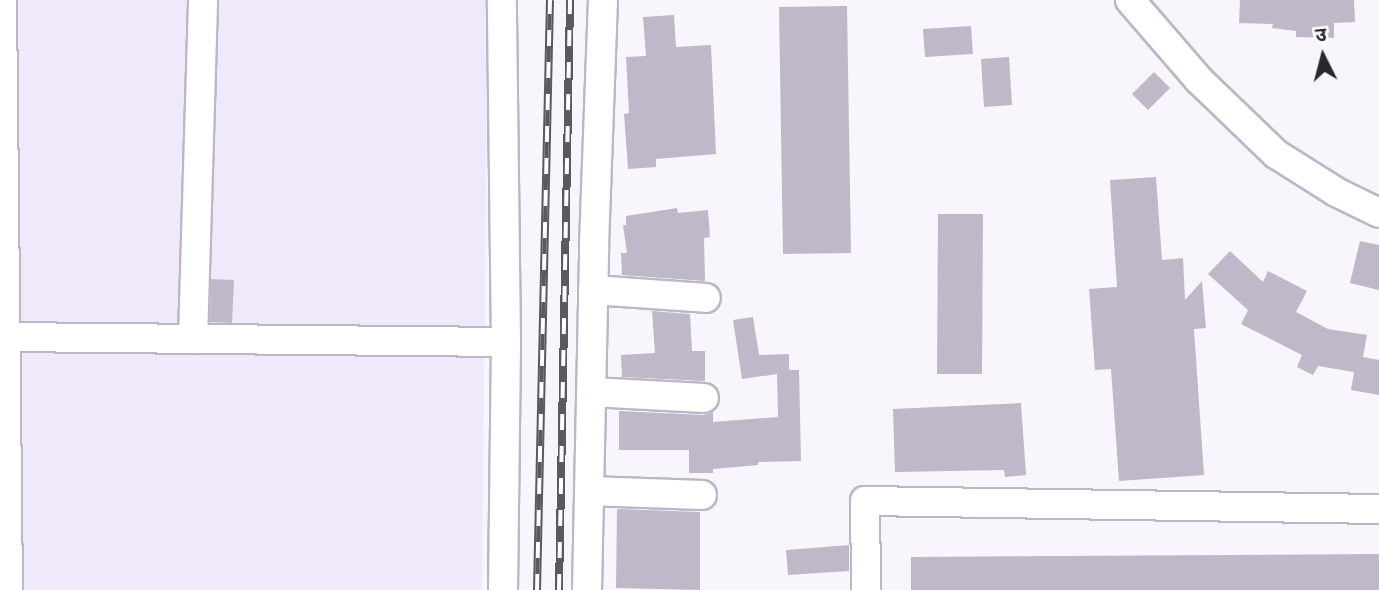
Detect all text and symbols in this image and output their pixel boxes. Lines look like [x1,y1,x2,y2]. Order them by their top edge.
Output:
north arrow [1288,21,1358,91]
text: उ [1314,23,1328,48]

